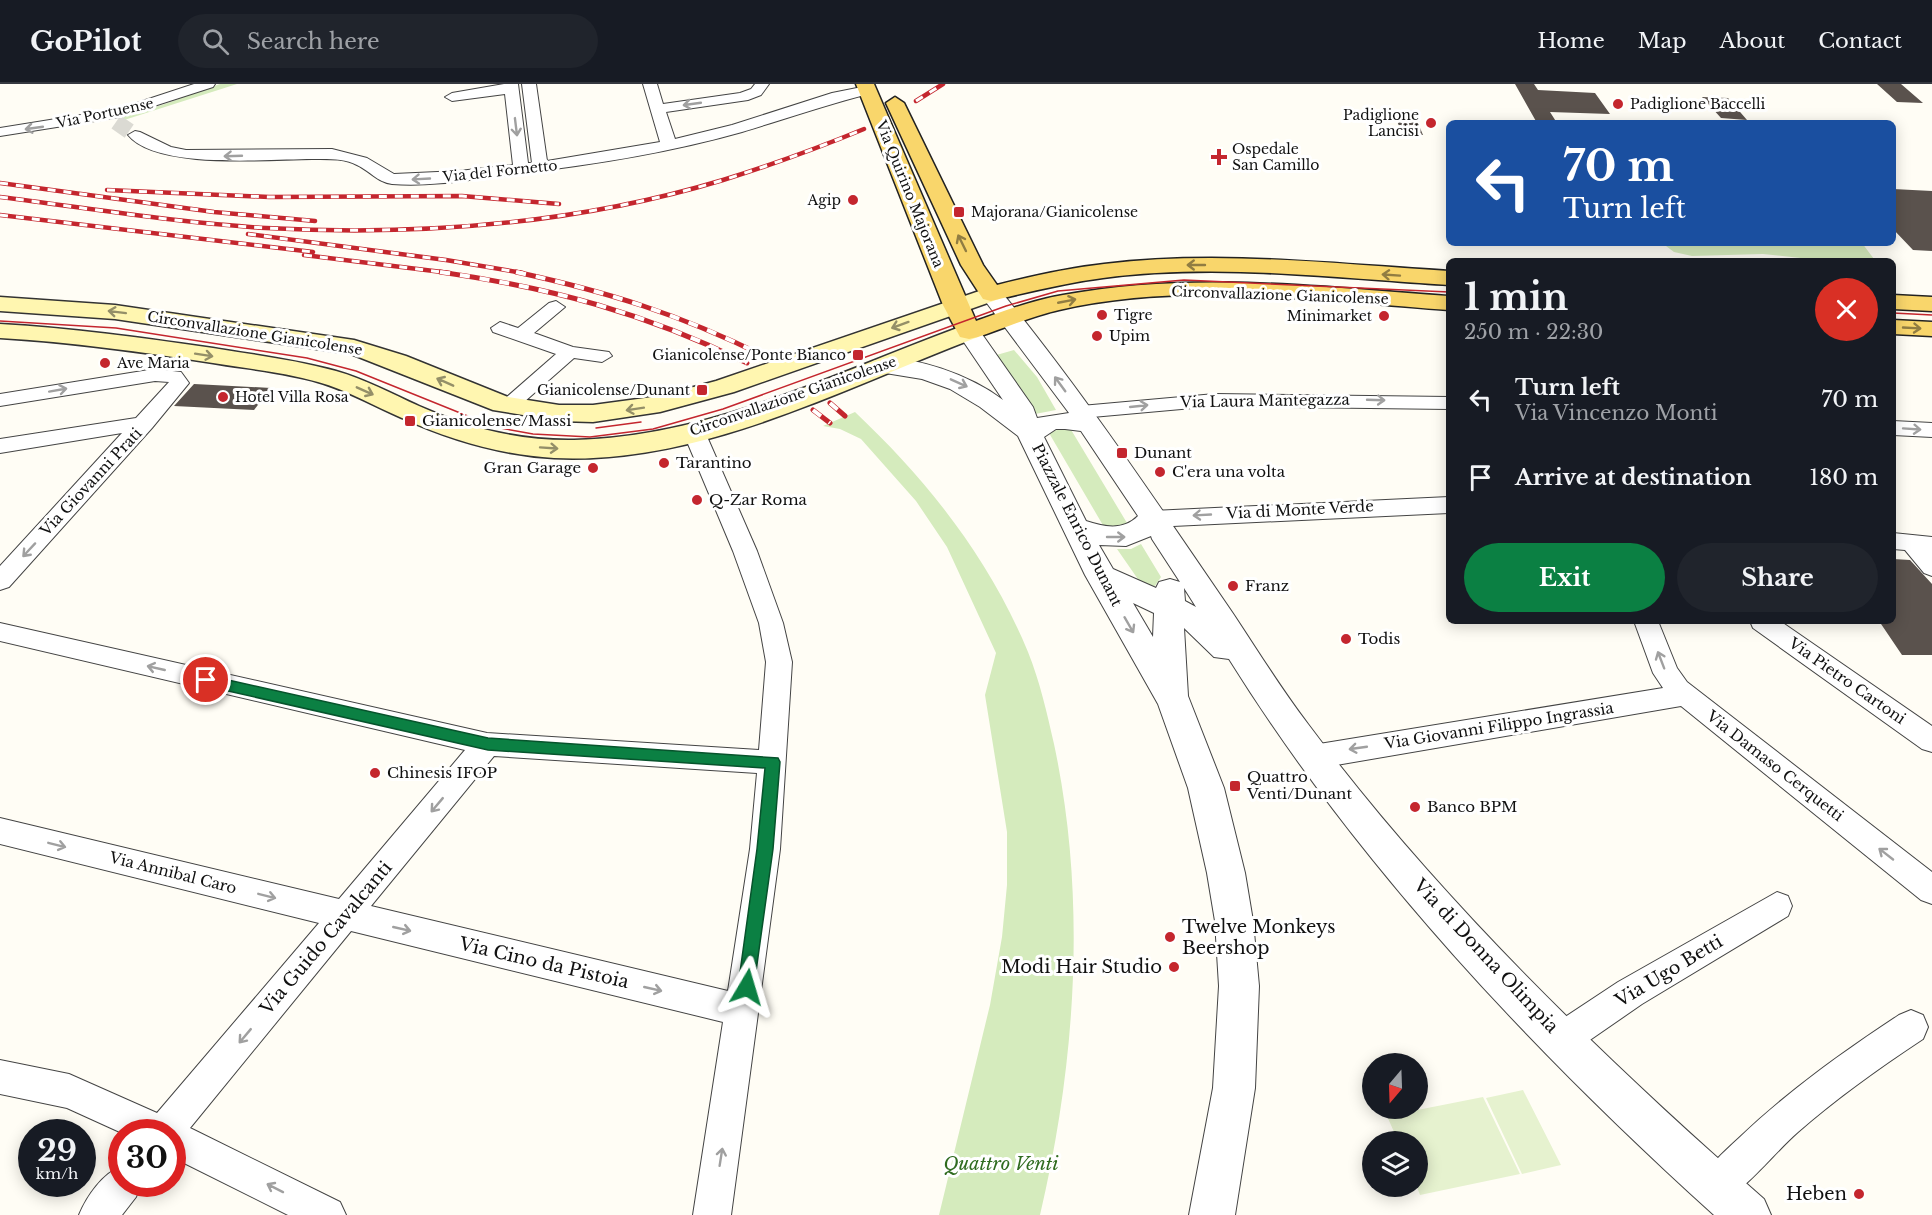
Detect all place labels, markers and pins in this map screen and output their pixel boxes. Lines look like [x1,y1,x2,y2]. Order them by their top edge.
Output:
place label: Padiglione Baccelli [1630,95,1766,113]
marker: Padiglione Baccelli [1611,97,1625,111]
place label: Padiglione Lancisi [1343,106,1419,140]
marker: Padiglione Lancisi [1424,116,1438,130]
place label: Ospedale San Camillo [1232,140,1320,174]
marker: Ospedale San Camillo [1210,148,1228,166]
place label: Agip [807,191,841,209]
marker: Agip [846,193,860,207]
place label: Majorana/Gianicolense [971,203,1138,221]
marker: Majorana/Gianicolense [952,205,966,219]
place label: Tigre [1114,306,1153,324]
place label: Minimarket [1287,307,1373,325]
marker: Tigre [1095,308,1109,322]
marker: Minimarket [1377,309,1391,323]
place label: Upim [1109,327,1150,345]
marker: Upim [1090,329,1104,343]
place label: Gianicolense/Ponte Bianco [652,346,846,364]
marker: Gianicolense/Ponte Bianco [851,348,865,362]
place label: Ave Maria [116,354,190,372]
marker: Ave Maria [98,356,112,370]
place label: Gianicolense/Dunant [537,381,691,399]
marker: Gianicolense/Dunant [695,383,709,397]
place label: Hotel Villa Rosa [235,388,349,406]
marker: Hotel Villa Rosa [216,390,230,404]
place label: Gianicolense/Massi [422,411,571,430]
marker: Gianicolense/Massi [403,414,417,428]
place label: Dunant [1134,443,1192,462]
marker: Dunant [1115,446,1129,460]
place label: Tarantino [676,453,752,472]
marker: Tarantino [657,456,671,470]
place label: Gran Garage [484,458,581,477]
marker: Gran Garage [586,461,600,475]
place label: C'era una volta [1172,462,1286,481]
marker: C'era una volta [1153,465,1167,479]
place label: Q-Zar Roma [709,490,808,509]
marker: Q-Zar Roma [690,493,704,507]
place label: Franz [1245,576,1289,595]
marker: Franz [1226,579,1240,593]
place label: Todis [1358,629,1400,648]
marker: Todis [1339,632,1353,646]
pin [180,654,231,705]
place label: Chinesis IFOP [387,763,497,782]
marker: Chinesis IFOP [368,766,382,780]
place label: Quattro Venti/Dunant [1246,767,1352,803]
marker: Quattro Venti/Dunant [1228,779,1242,793]
place label: Banco BPM [1427,797,1517,816]
marker: Banco BPM [1408,800,1422,814]
place label: Twelve Monkeys Beershop [1182,916,1336,959]
marker: Twelve Monkeys Beershop [1163,930,1177,944]
place label: Modi Hair Studio [1001,956,1162,978]
marker: Modi Hair Studio [1167,960,1181,974]
place label: Heben [1786,1183,1847,1205]
marker: Heben [1852,1187,1866,1201]

